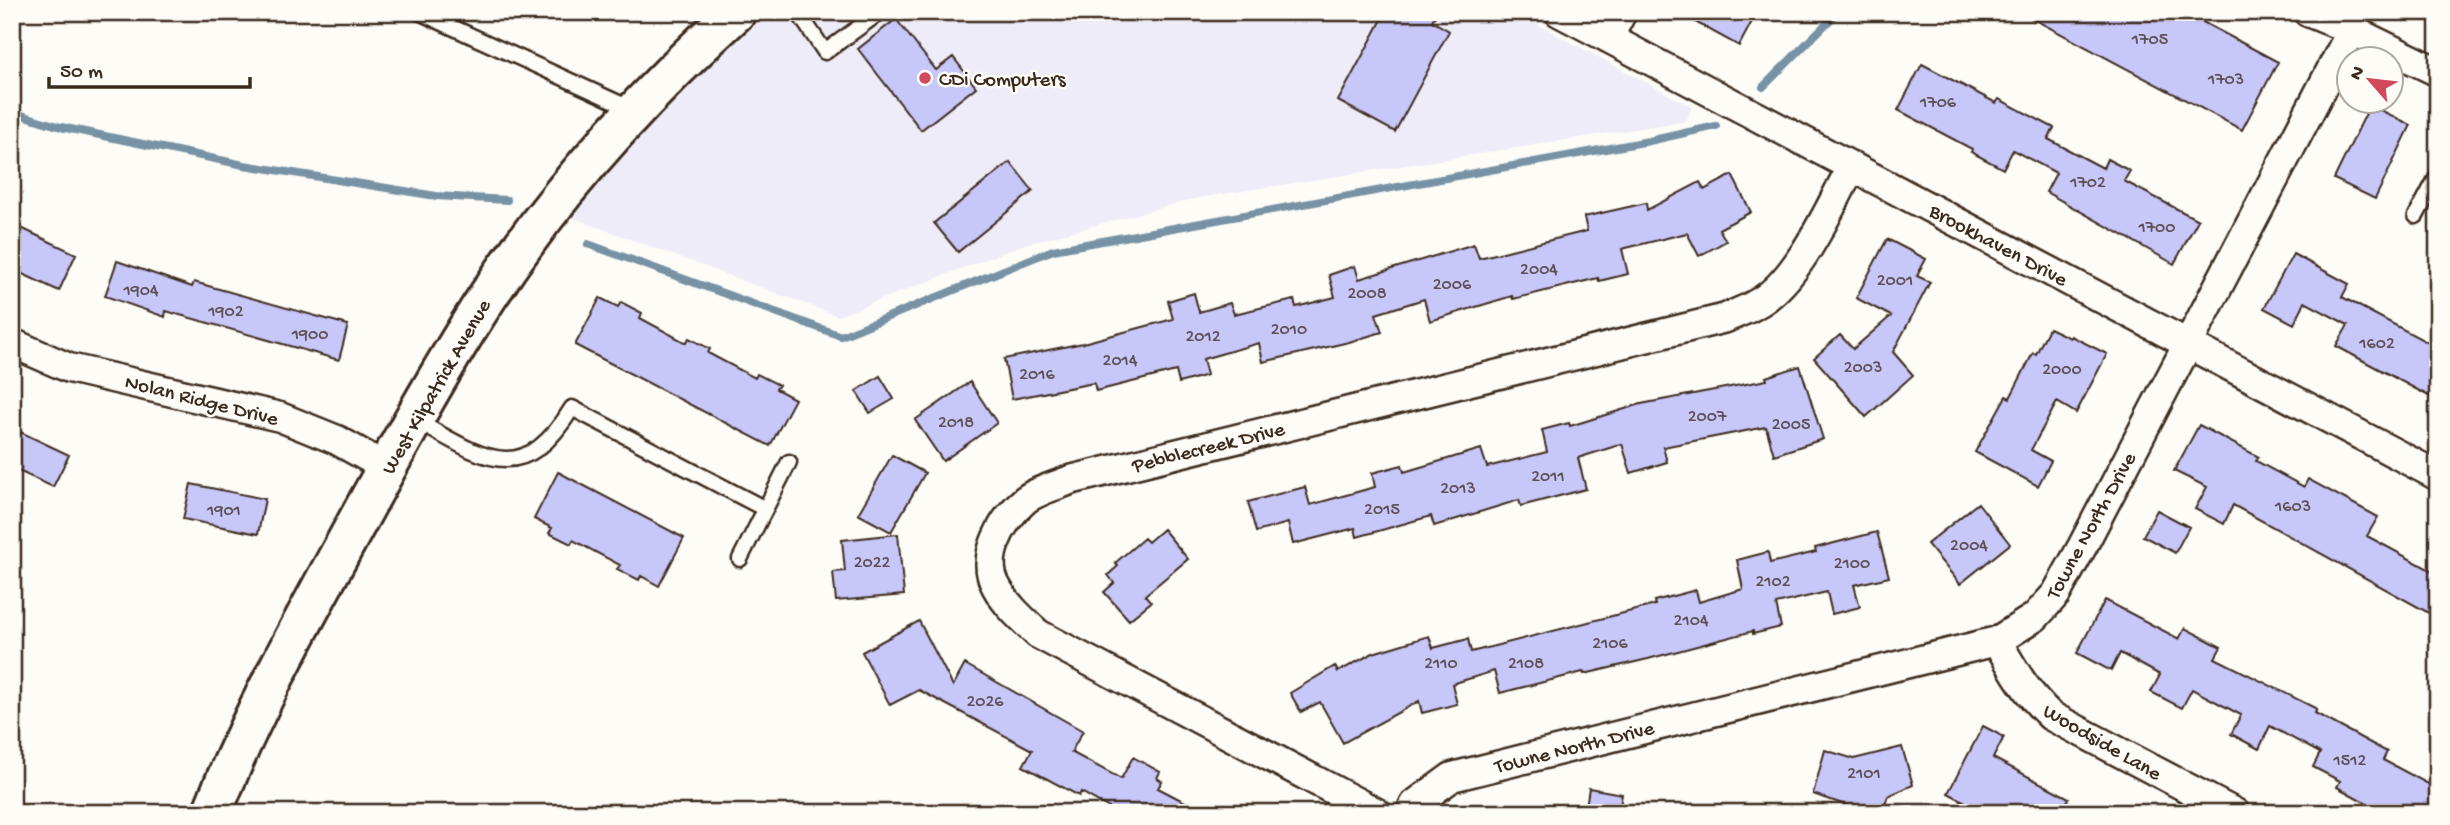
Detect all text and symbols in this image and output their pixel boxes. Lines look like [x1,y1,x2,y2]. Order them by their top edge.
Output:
house number: 1705 [2131,30,2168,51]
scale bar [49,46,250,90]
north arrow [2334,46,2404,116]
text: 50 m [60,61,103,86]
text: N [2345,63,2371,85]
place label: CDi Computers [939,69,1067,94]
marker: CDi Computers [917,70,933,86]
house number: 1703 [2207,70,2244,91]
house number: 1706 [1919,93,1957,114]
house number: 1702 [2069,173,2106,194]
street label: Brookhaven Drive [1923,200,2072,295]
house number: 1700 [2137,218,2176,239]
house number: 2004 [1520,260,1558,281]
house number: 2001 [1877,271,1913,292]
house number: 2006 [1433,275,1472,296]
house number: 1904 [122,281,159,302]
house number: 2008 [1347,284,1387,305]
street label: West Kilpatrick Avenue [378,295,499,480]
house number: 1902 [207,302,244,323]
house number: 2010 [1271,320,1307,341]
house number: 1900 [291,325,328,346]
house number: 2012 [1185,327,1221,348]
house number: 1602 [2358,334,2395,355]
house number: 2014 [1103,351,1138,372]
house number: 2003 [1844,358,1882,379]
house number: 2000 [2042,360,2082,381]
house number: 2016 [1019,365,1056,386]
street label: Nolan Ridge Drive [122,371,282,434]
house number: 2007 [1688,407,1727,428]
house number: 2018 [938,413,974,434]
house number: 2005 [1772,415,1810,436]
street label: Pebblecreek Drive [1129,418,1289,481]
street label: Towne North Drive [2042,448,2144,605]
house number: 2011 [1531,467,1565,488]
house number: 2013 [1440,479,1476,500]
house number: 1603 [2274,497,2311,518]
house number: 2015 [1364,500,1400,521]
house number: 1901 [206,501,241,522]
house number: 2004 [1950,536,1988,557]
house number: 2022 [854,553,891,574]
house number: 2100 [1834,554,1870,575]
house number: 2102 [1755,572,1791,593]
house number: 2104 [1674,611,1709,632]
house number: 2106 [1592,634,1629,655]
house number: 2110 [1424,654,1458,675]
house number: 2108 [1508,654,1544,675]
house number: 2026 [967,692,1004,713]
street label: Woodside Lane [2038,700,2166,789]
street label: Towne North Drive [1491,717,1658,782]
house number: 1512 [2333,751,2367,772]
house number: 2101 [1847,764,1881,785]

